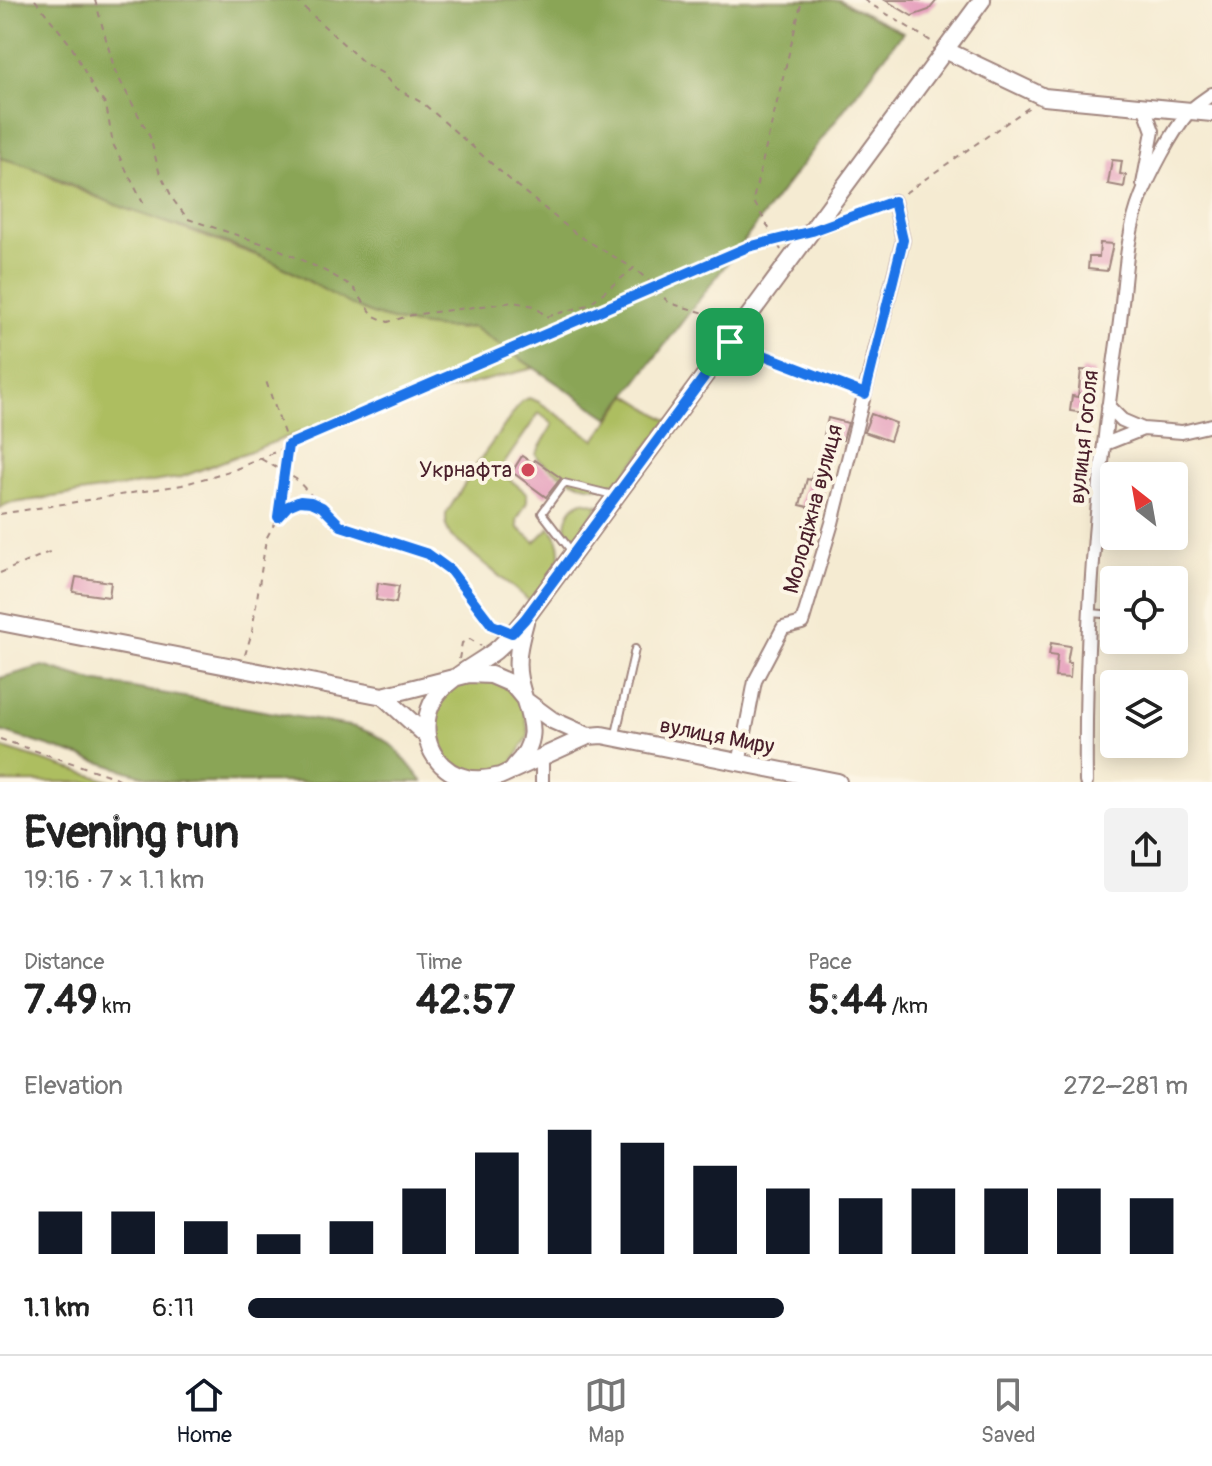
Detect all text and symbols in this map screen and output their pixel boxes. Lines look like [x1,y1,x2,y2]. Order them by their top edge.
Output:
pin [696,308,764,376]
icon: arrive [708,320,752,364]
street label: вулиця Гоголя [1063,369,1105,505]
street label: Молодіжна вулиця [777,421,849,597]
place label: Укрнафта [419,456,512,484]
marker: Укрнафта [519,461,537,479]
north arrow [1100,462,1188,550]
map controls [1100,462,1188,758]
button: locate [1100,566,1188,654]
button: layers [1100,670,1188,758]
street label: вулиця Миру [657,711,777,761]
text: Evening run [24,806,239,861]
button: share [1104,808,1188,892]
text: 19:16 · 7 × 1.1 km [24,864,204,896]
text: Distance [24,948,104,976]
text: Time [416,948,462,976]
text: Pace [808,948,852,976]
text: 7.49 [24,976,98,1025]
text: 42:57 [416,976,515,1025]
text: 5:44 [808,976,887,1025]
text: km [98,992,131,1020]
text: /km [887,992,928,1020]
text: Elevation [24,1070,123,1102]
text: 272–281 m [1063,1070,1188,1102]
text: 1.1 km [24,1292,90,1324]
text: 6:11 [152,1292,194,1324]
tab: Home [176,1373,232,1449]
tab: Map [584,1373,628,1449]
tab: Saved [981,1373,1036,1449]

